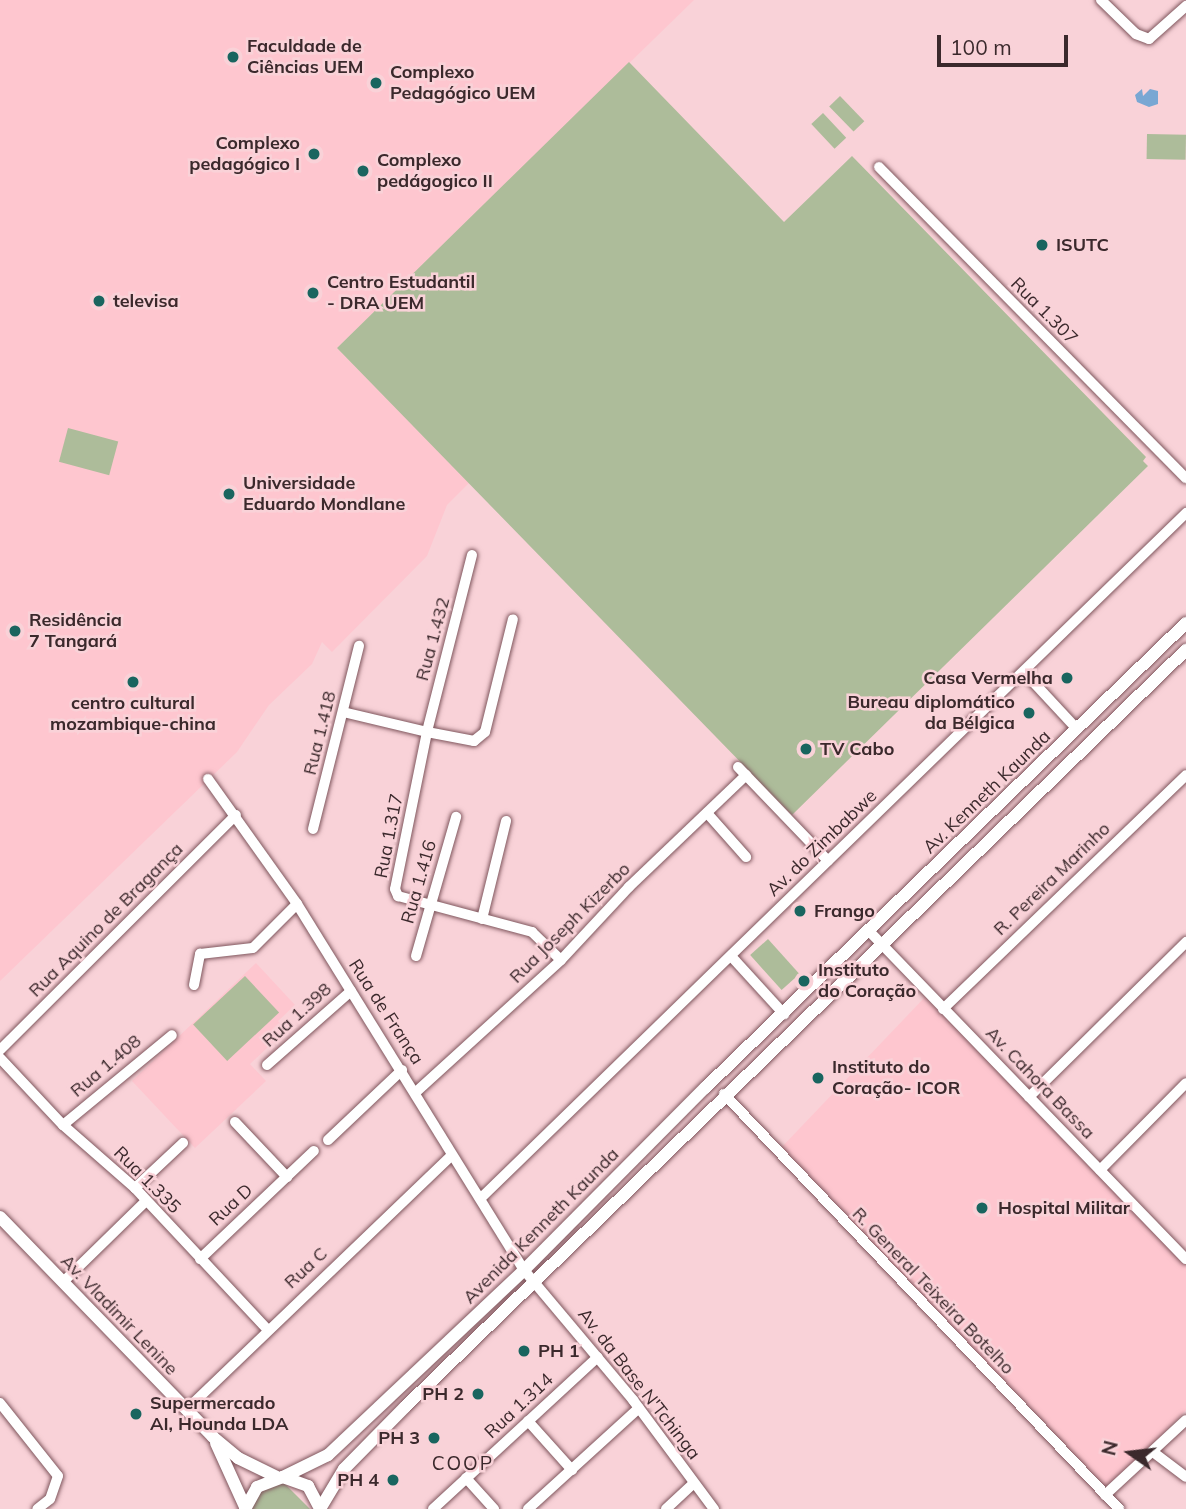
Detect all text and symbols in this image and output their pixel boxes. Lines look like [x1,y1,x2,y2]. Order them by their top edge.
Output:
scale bar [941,21,1072,65]
text: 100 m [950,34,1012,60]
place label: Faculdade de Ciências UEM [247,36,363,78]
marker: Faculdade de Ciências UEM [225,49,241,65]
place label: Complexo Pedagógico UEM [390,62,536,104]
marker: Complexo Pedagógico UEM [368,75,384,91]
place label: Complexo pedagógico I [189,133,300,176]
marker: Complexo pedagógico I [306,146,322,162]
place label: Complexo pedágogico II [377,150,493,192]
marker: Complexo pedágogico II [355,163,371,179]
place label: ISUTC [1056,234,1109,256]
marker: ISUTC [1034,237,1050,253]
place label: Centro Estudantil - DRA UEM [327,272,475,314]
street label: Rua 1.307 [1006,273,1082,349]
marker: Centro Estudantil - DRA UEM [305,285,321,301]
place label: televisa [113,290,179,312]
marker: televisa [91,293,107,309]
place label: Universidade Eduardo Mondlane [243,473,405,516]
marker: Universidade Eduardo Mondlane [221,486,237,502]
street label: Rua 1.432 [411,595,455,683]
place label: Residência 7 Tangará [29,610,122,652]
marker: Residência 7 Tangará [7,623,23,639]
place label: Casa Vermelha [923,667,1053,689]
marker: Casa Vermelha [1059,670,1075,686]
marker: centro cultural mozambique-china [125,674,141,690]
street label: Rua 1.418 [299,689,341,777]
place label: Bureau diplomático da Bélgica [847,692,1015,734]
place label: centro cultural mozambique-china [50,693,216,736]
marker: Bureau diplomático da Bélgica [1021,705,1037,721]
street label: Av. Kenneth Kaunda [919,726,1055,858]
place label: TV Cabo [820,738,894,760]
marker: TV Cabo [798,741,814,757]
street label: Av. do Zimbabwe [763,785,881,901]
street label: Rua 1.317 [370,792,408,880]
street label: R. Pereira Marinho [989,818,1115,940]
street label: Rua Aquino de Bragança [24,838,188,1002]
street label: Rua 1.416 [397,838,441,926]
street label: Rua Joseph Kizerbo [505,858,635,988]
place label: Frango [814,900,875,922]
marker: Frango [792,903,808,919]
street label: Rua de França [344,955,428,1069]
place label: Instituto do Coração [818,960,916,1002]
marker: Instituto do Coração [796,973,812,989]
street label: Rua 1.398 [258,978,336,1052]
street label: Av. Cahora Bassa [981,1022,1099,1144]
street label: Rua 1.408 [66,1030,146,1102]
place label: Instituto do Coração- ICOR [832,1057,960,1100]
marker: Instituto do Coração- ICOR [810,1070,826,1086]
street label: Rua 1.335 [109,1142,185,1218]
street label: Avenida Kenneth Kaunda [459,1144,623,1308]
street label: Rua D [205,1179,257,1231]
place label: Hospital Militar [998,1197,1130,1219]
marker: Hospital Militar [972,1198,992,1218]
street label: R. General Teixeira Botelho [848,1203,1018,1379]
street label: Rua C [280,1243,332,1293]
street label: Av. Vladimir Lenine [56,1250,182,1380]
street label: Av. da Base N'Tchinga [573,1304,705,1464]
place label: PH 1 [538,1340,580,1362]
marker: PH 1 [516,1343,532,1359]
street label: Rua 1.314 [480,1369,558,1443]
place label: PH 2 [422,1383,464,1405]
marker: PH 2 [470,1386,486,1402]
place label: Supermercado AI, Hounda LDA [150,1393,288,1436]
marker: Supermercado AI, Hounda LDA [128,1406,144,1422]
north arrow [1095,1418,1165,1488]
place label: PH 3 [378,1427,420,1449]
marker: PH 3 [426,1430,442,1446]
text: N [1096,1438,1123,1458]
district label: COOP [432,1453,494,1475]
place label: PH 4 [337,1469,379,1491]
marker: PH 4 [385,1472,401,1488]

